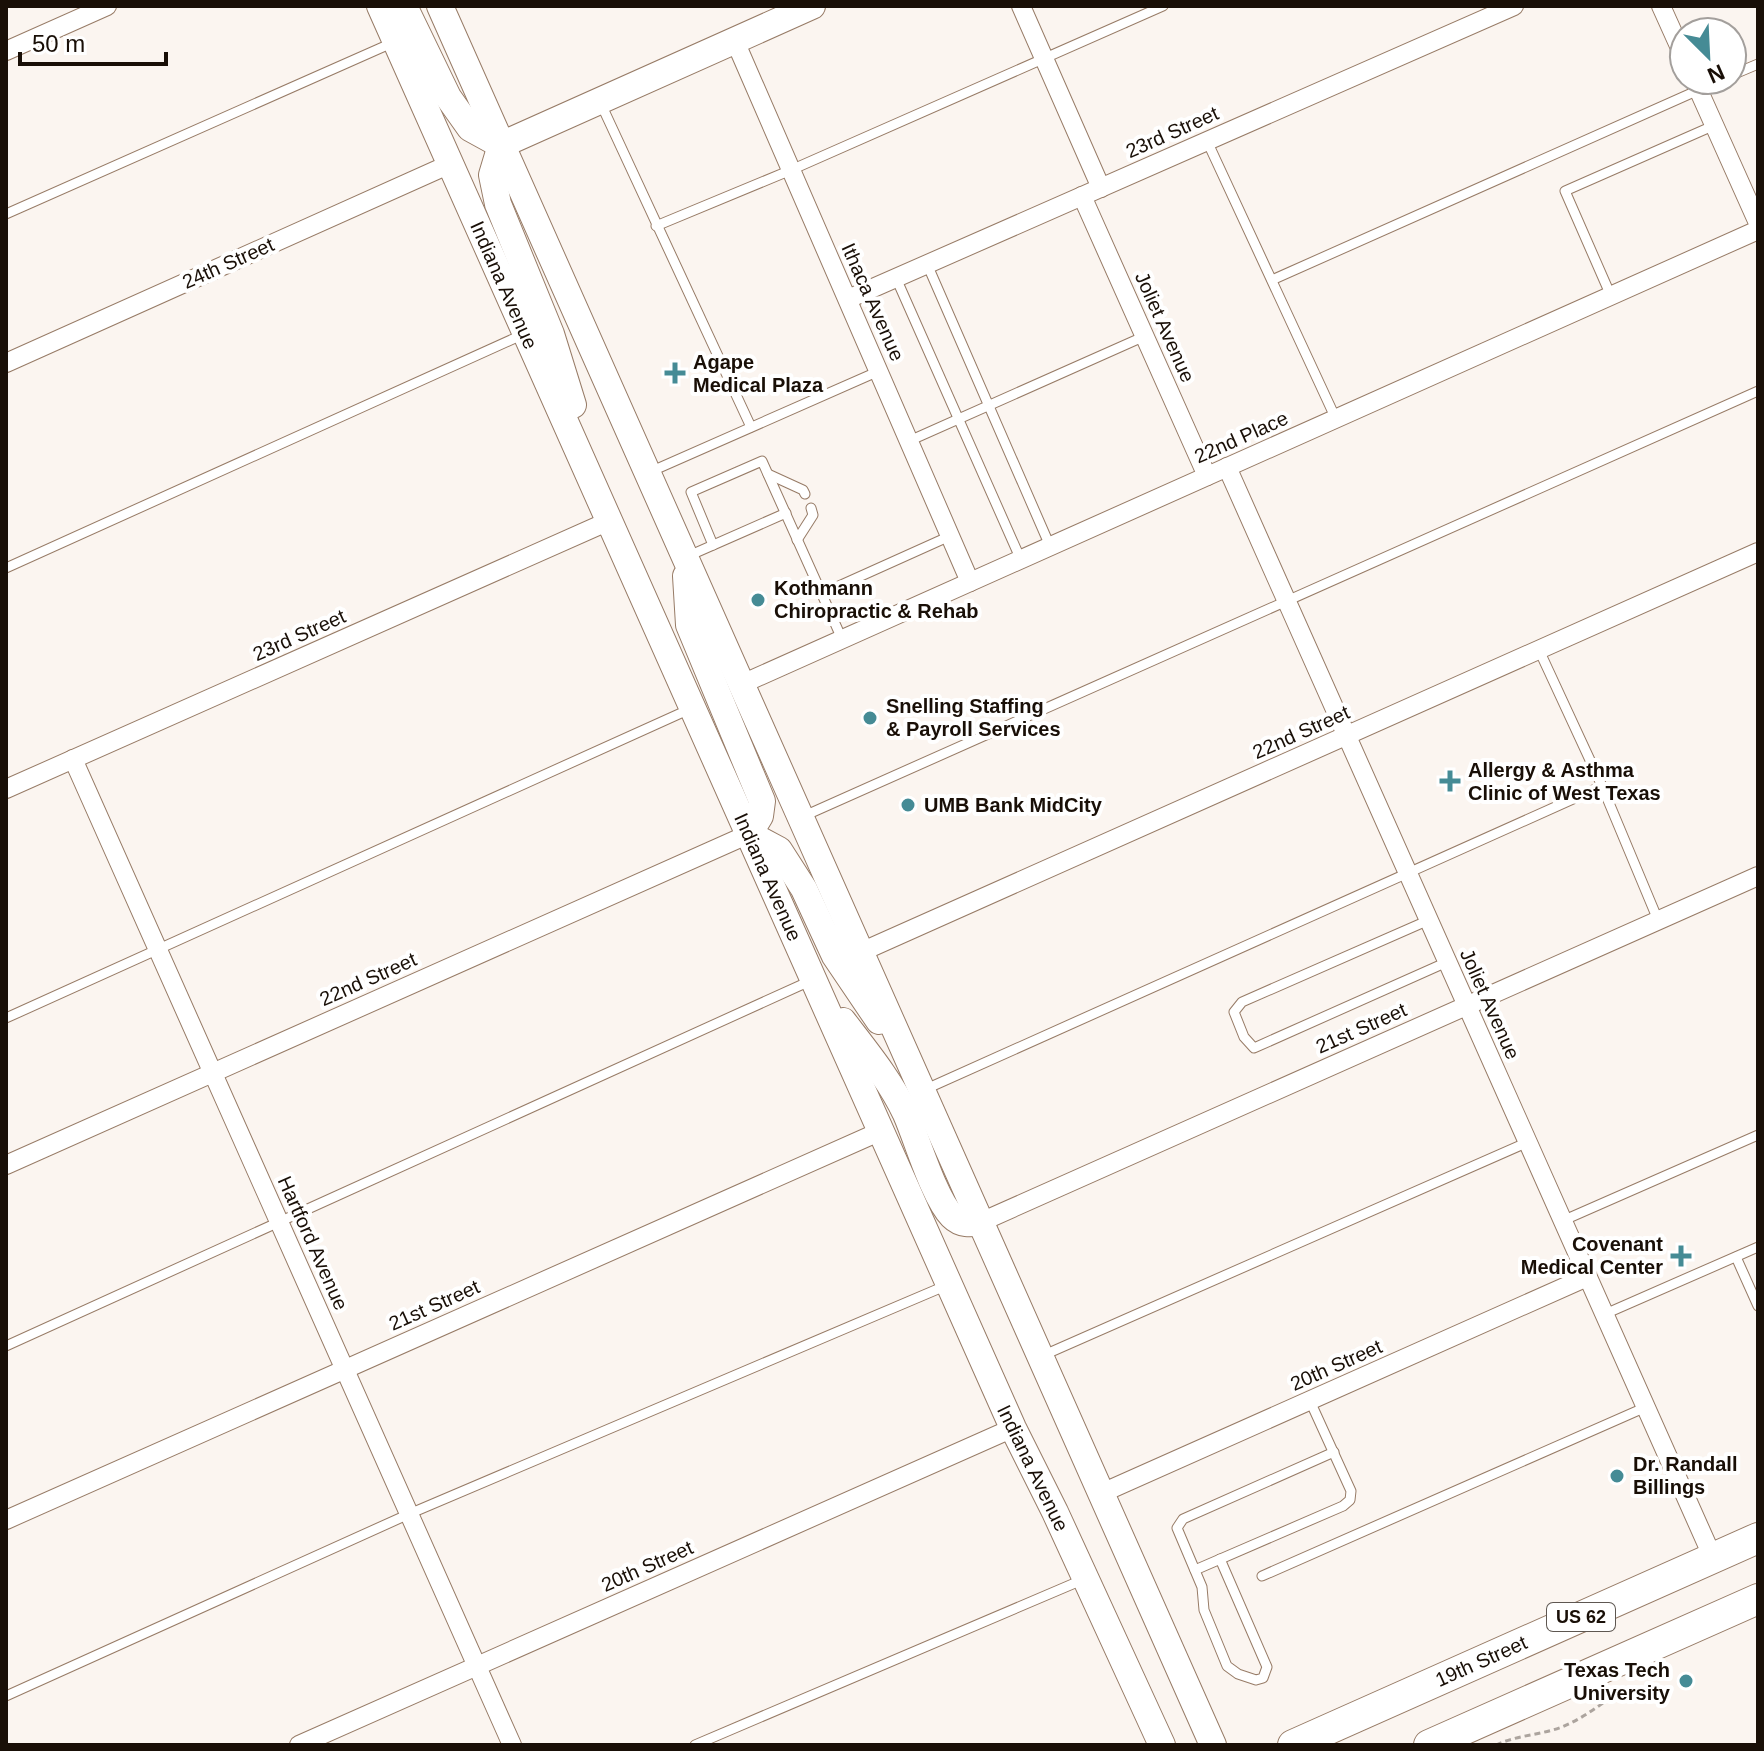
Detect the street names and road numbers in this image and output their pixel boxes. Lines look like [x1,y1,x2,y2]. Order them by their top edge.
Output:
street label: 23rd Street [1122,102,1222,162]
street label: Indiana Avenue [466,218,542,352]
street label: 24th Street [179,233,278,293]
street label: Ithaca Avenue [837,240,909,364]
street label: Joliet Avenue [1131,268,1199,386]
street label: 22nd Place [1191,407,1291,467]
street label: 23rd Street [249,605,349,665]
street label: 22nd Street [1249,701,1353,763]
street label: Indiana Avenue [730,810,806,944]
street label: Joliet Avenue [1456,945,1524,1063]
street label: 22nd Street [316,948,420,1010]
street label: 21st Street [1312,998,1410,1058]
street label: Hartford Avenue [274,1173,352,1313]
street label: 21st Street [385,1275,483,1335]
street label: 20th Street [1287,1335,1386,1395]
street label: Indiana Avenue [993,1401,1073,1535]
street label: 20th Street [598,1536,697,1596]
road number: US 62 [1547,1603,1615,1631]
street label: 19th Street [1432,1631,1531,1691]

